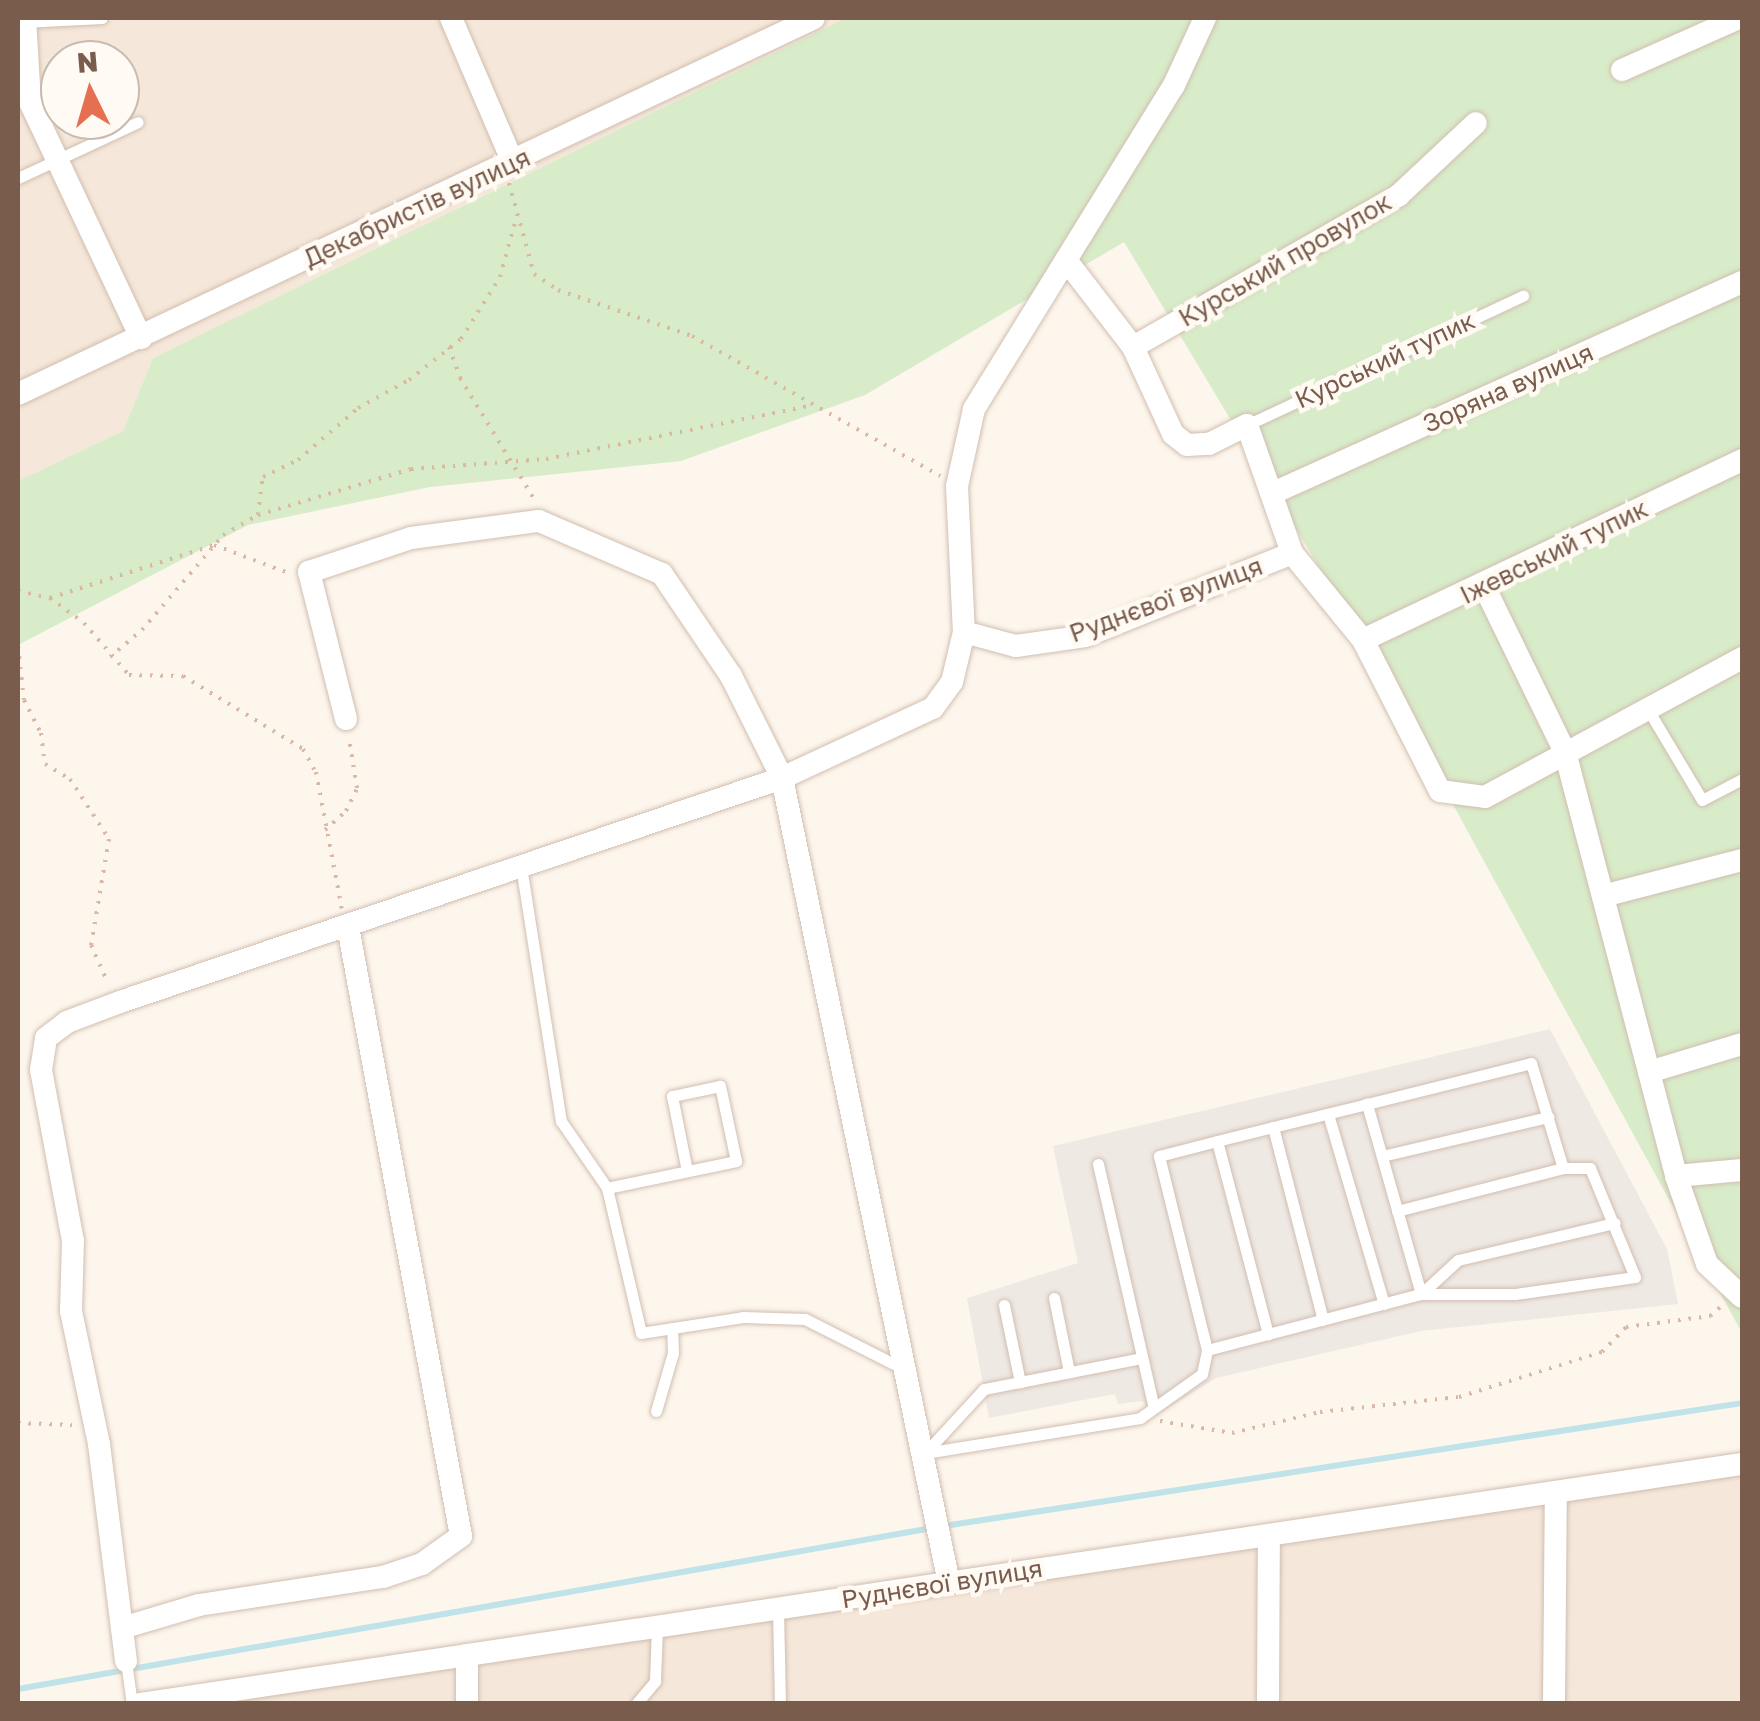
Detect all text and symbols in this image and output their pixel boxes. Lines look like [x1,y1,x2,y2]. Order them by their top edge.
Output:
north arrow [40,40,140,140]
text: N [75,44,100,79]
street label: Декабристів вулиця [299,142,535,274]
street label: Курський провулок [1173,187,1397,333]
street label: Курський тупик [1290,305,1480,415]
street label: Зоряна вулиця [1418,337,1598,439]
street label: Іжевський тупик [1455,494,1653,610]
street label: Руднєвої вулиця [1065,551,1267,649]
street label: Руднєвої вулиця [839,1553,1045,1615]

